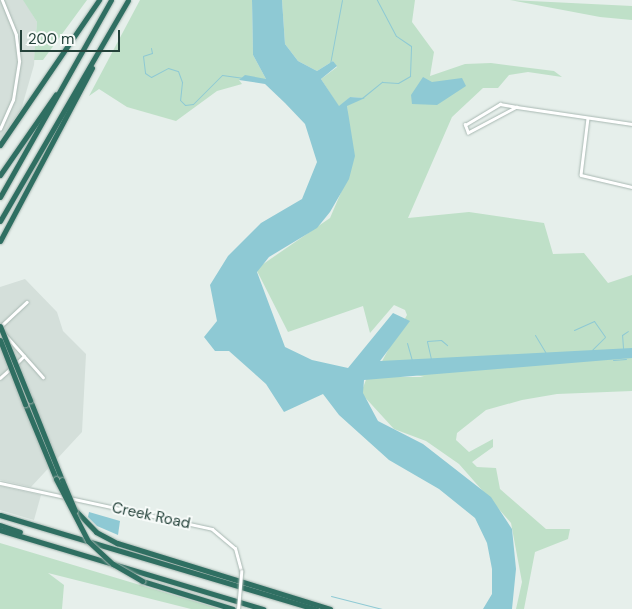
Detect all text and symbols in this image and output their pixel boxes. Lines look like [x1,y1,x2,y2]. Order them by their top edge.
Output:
scale bar [22,20,122,52]
text: 200 m [28,29,74,49]
street label: Creek Road [110,499,192,533]

